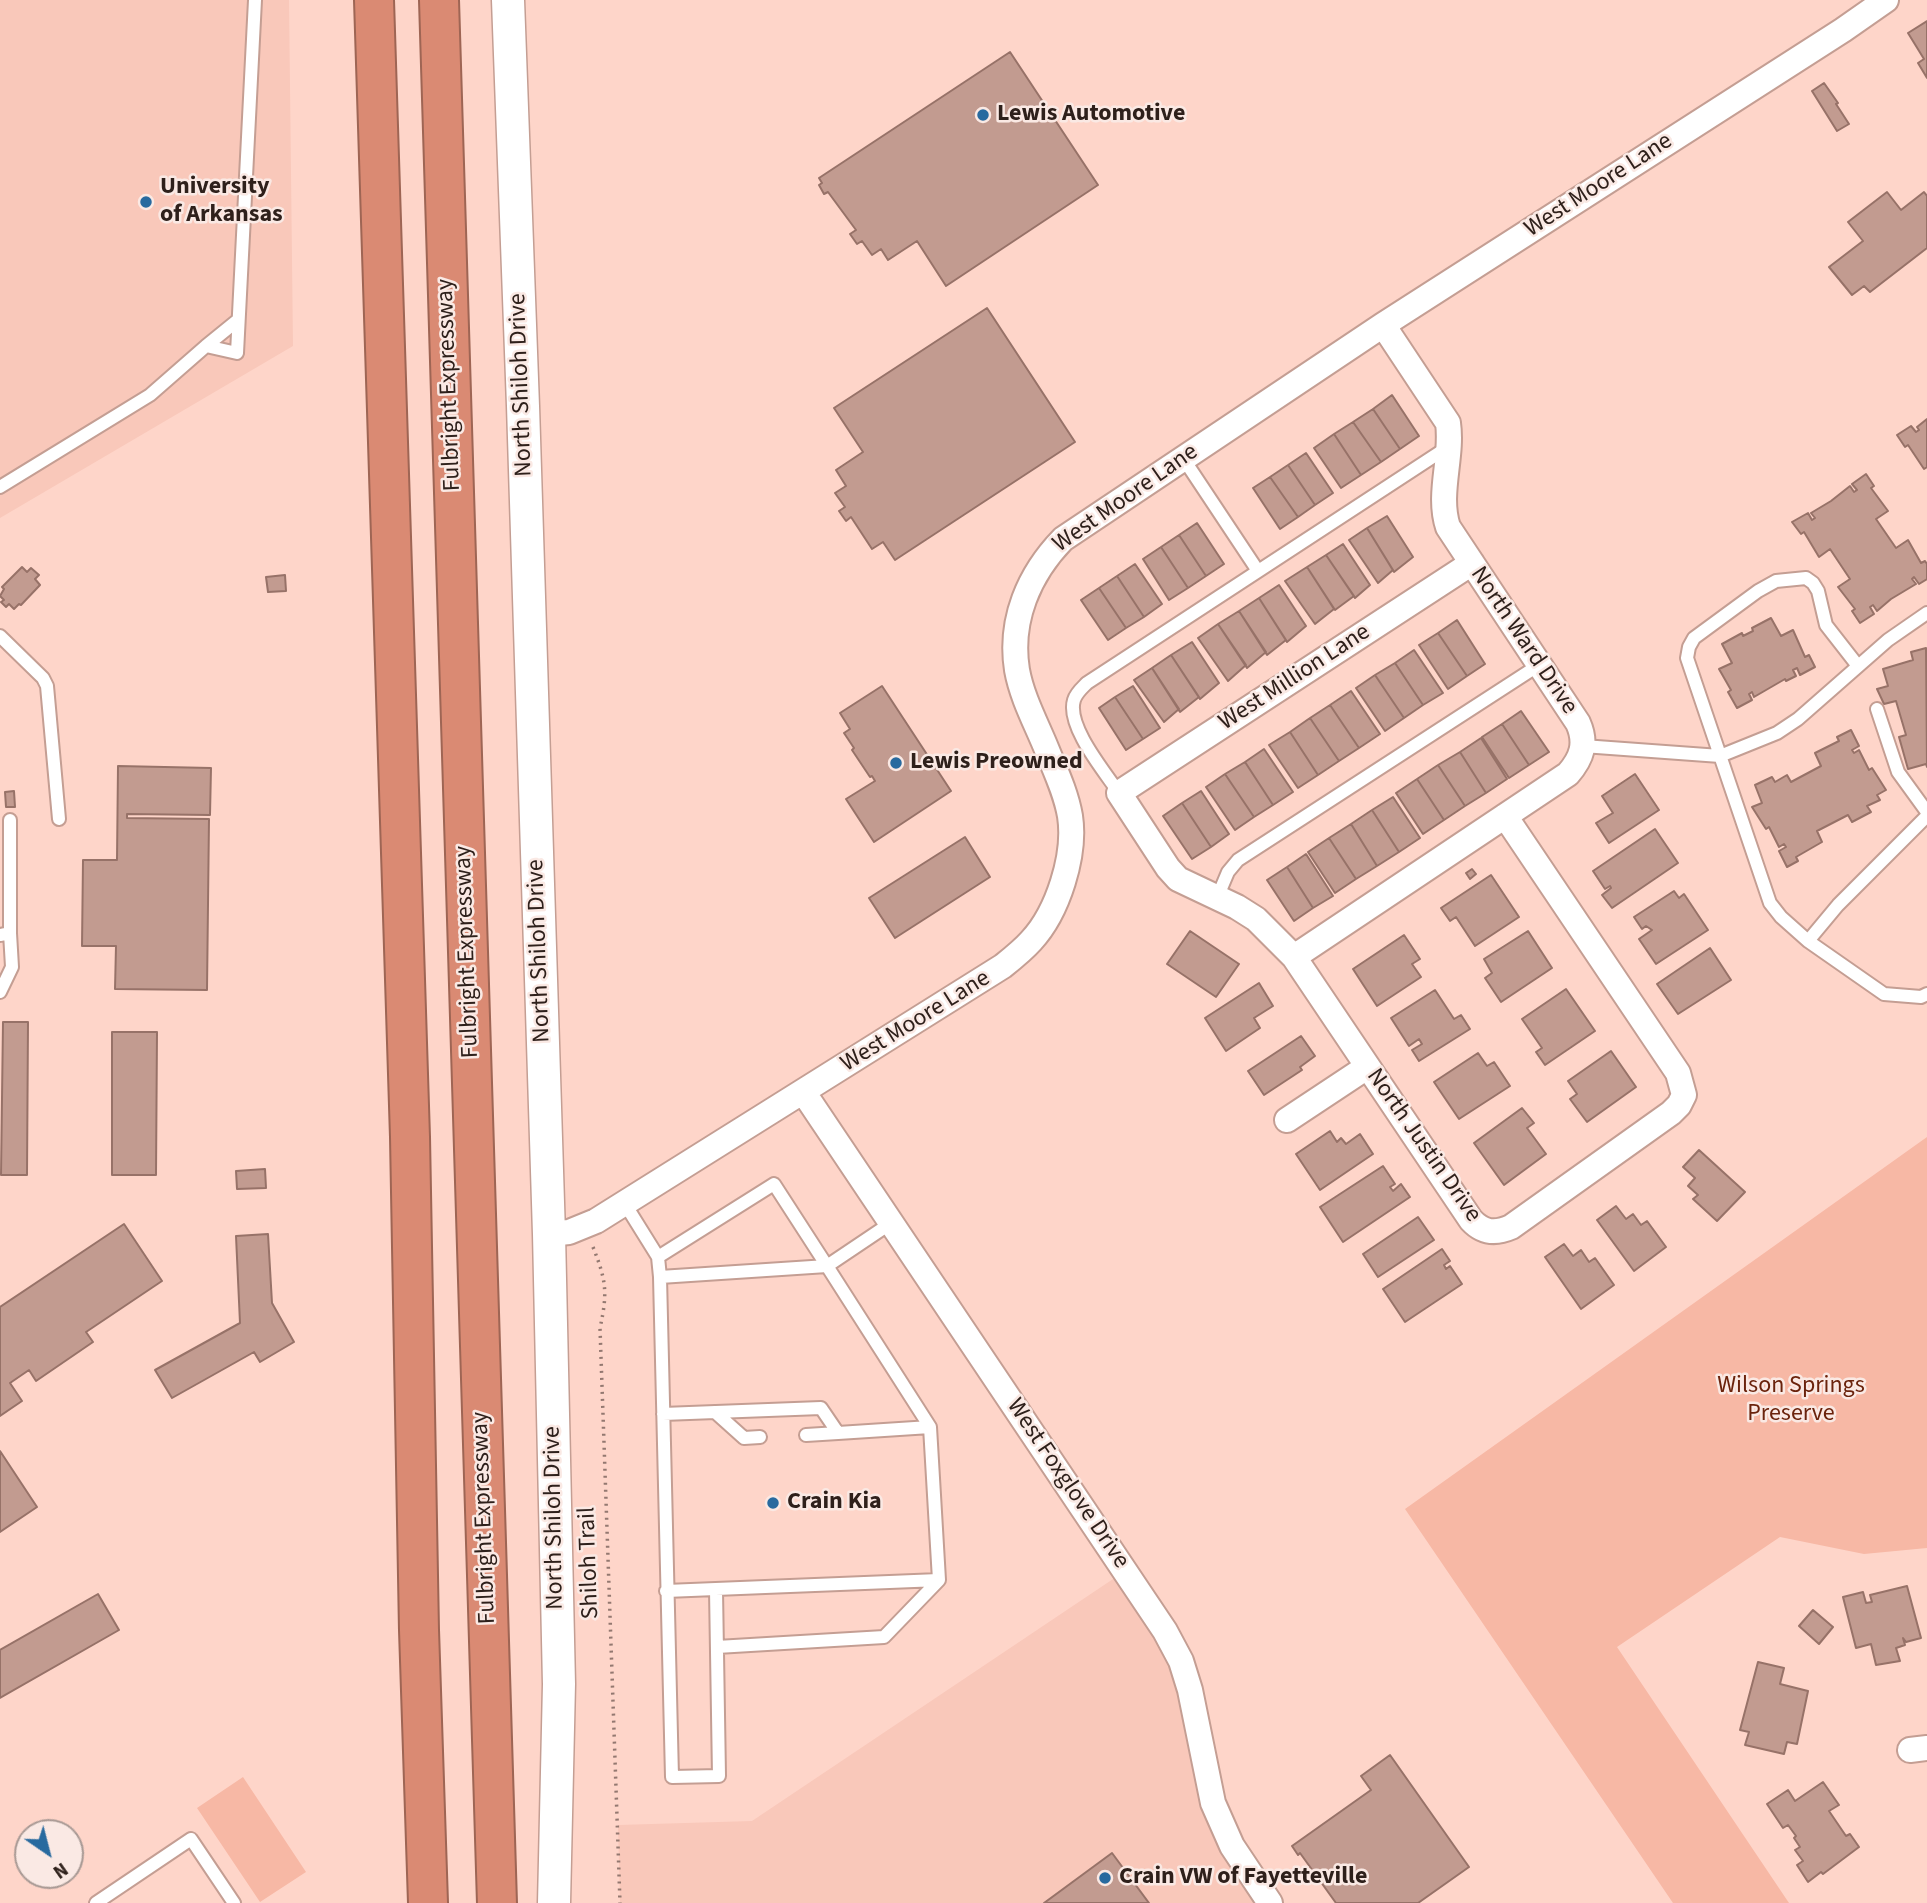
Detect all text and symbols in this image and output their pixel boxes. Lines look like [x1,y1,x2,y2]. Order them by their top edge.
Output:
place label: Lewis Automotive [997,101,1185,129]
marker: Lewis Automotive [975,107,991,123]
street label: West Moore Lane [1520,128,1678,244]
place label: University of Arkansas [160,174,283,230]
marker: University of Arkansas [138,194,154,210]
street label: Fulbright Expressway [432,278,468,492]
street label: North Shiloh Drive [504,293,540,477]
street label: West Moore Lane [1048,438,1204,560]
street label: North Ward Drive [1463,562,1583,720]
street label: West Million Lane [1214,618,1376,738]
place label: Lewis Preowned [910,749,1083,777]
marker: Lewis Preowned [888,755,904,771]
street label: Fulbright Expressway [450,845,486,1059]
street label: North Shiloh Drive [522,859,558,1043]
street label: West Moore Lane [836,965,996,1079]
street label: North Justin Drive [1359,1064,1487,1228]
park label: Wilson Springs Preserve [1717,1373,1865,1429]
street label: West Foxglove Drive [999,1393,1135,1575]
street label: Fulbright Expressway [467,1411,503,1625]
street label: North Shiloh Drive [539,1426,571,1610]
place label: Crain Kia [787,1489,882,1517]
marker: Crain Kia [765,1495,781,1511]
street label: Shiloh Trail [574,1506,606,1620]
north arrow [14,1819,84,1889]
text: N [47,1855,73,1885]
place label: Crain VW of Fayetteville [1119,1864,1367,1892]
marker: Crain VW of Fayetteville [1097,1870,1113,1886]

